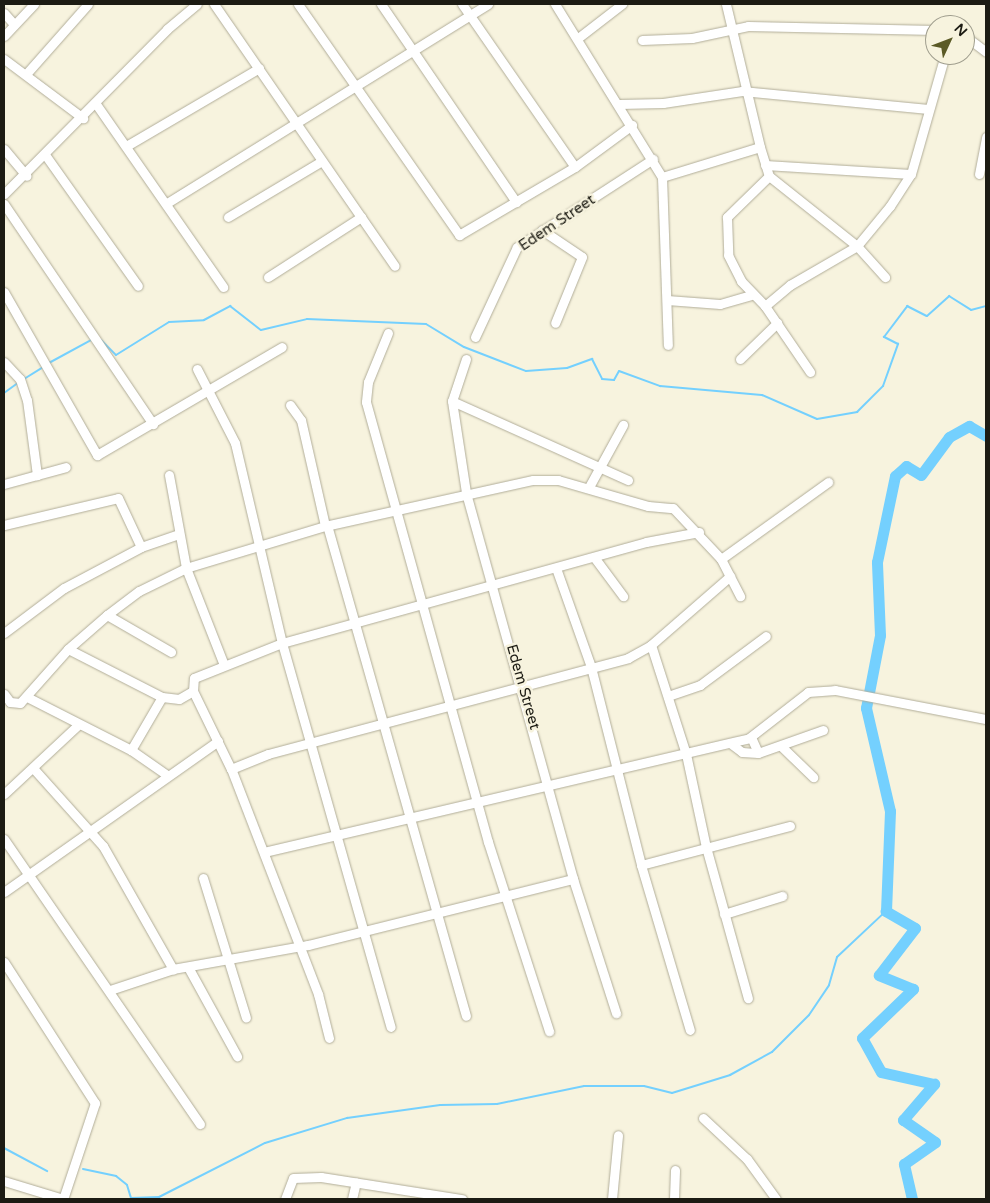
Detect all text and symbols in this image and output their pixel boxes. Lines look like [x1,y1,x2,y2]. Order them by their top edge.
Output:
north arrow [925,15,975,65]
text: N [951,20,971,40]
street label: Edem Street [516,191,598,255]
street label: Edem Street [502,642,544,732]

